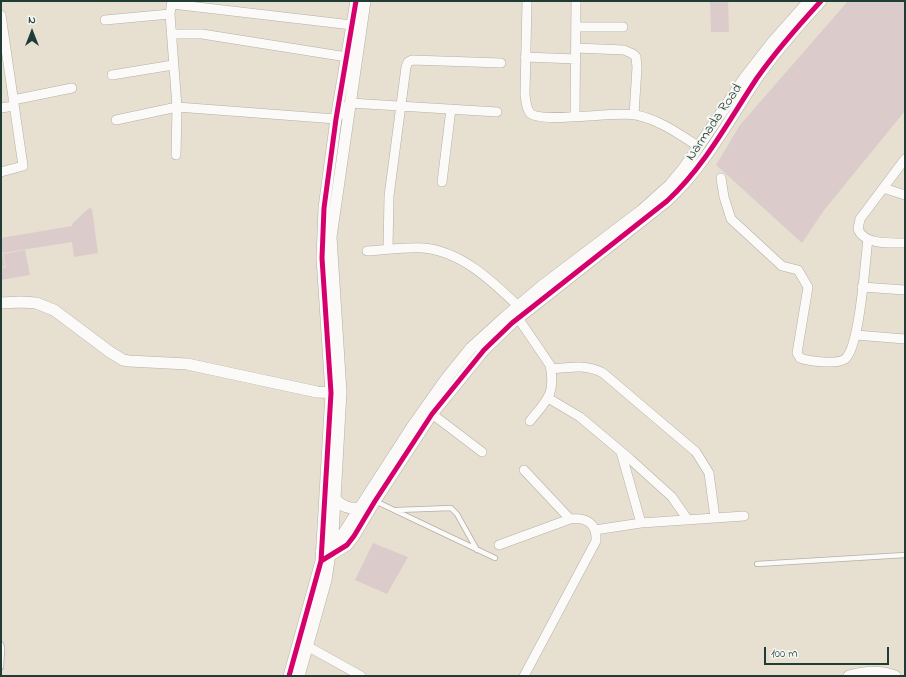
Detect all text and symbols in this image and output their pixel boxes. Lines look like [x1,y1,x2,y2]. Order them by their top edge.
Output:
north arrow [12,12,52,52]
text: N [28,12,36,28]
street label: Narmada Road [683,81,747,165]
scale bar [766,639,891,665]
text: 100 m [771,645,798,663]

